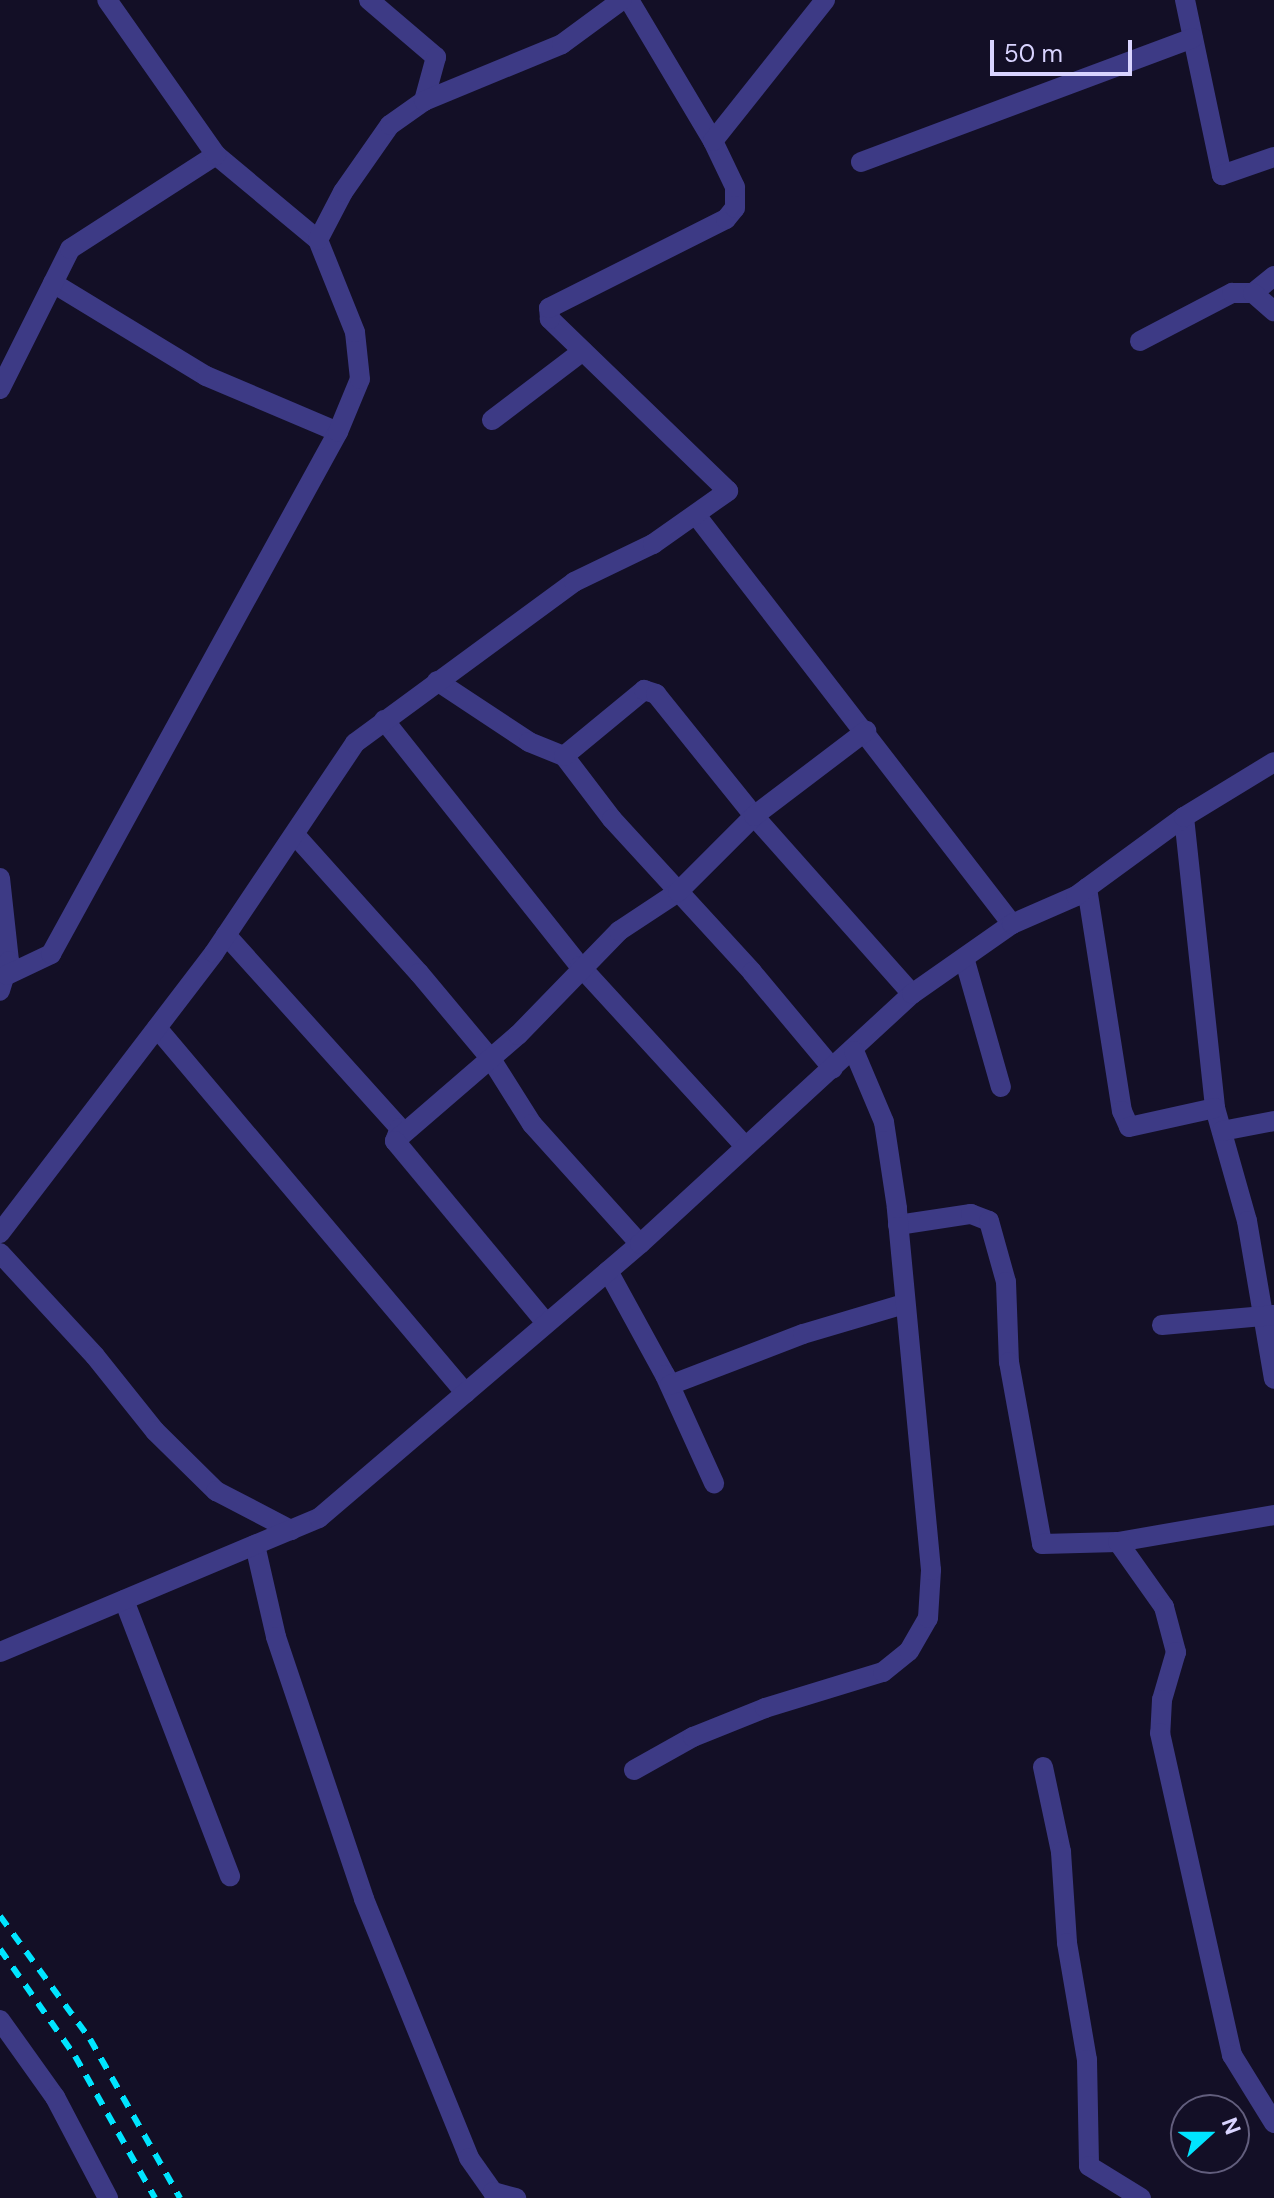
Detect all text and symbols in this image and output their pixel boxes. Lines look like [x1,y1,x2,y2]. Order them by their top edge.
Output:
scale bar [994,24,1136,74]
text: 50 m [1004,38,1063,69]
north arrow [1170,2094,1250,2174]
text: N [1215,2113,1247,2139]

